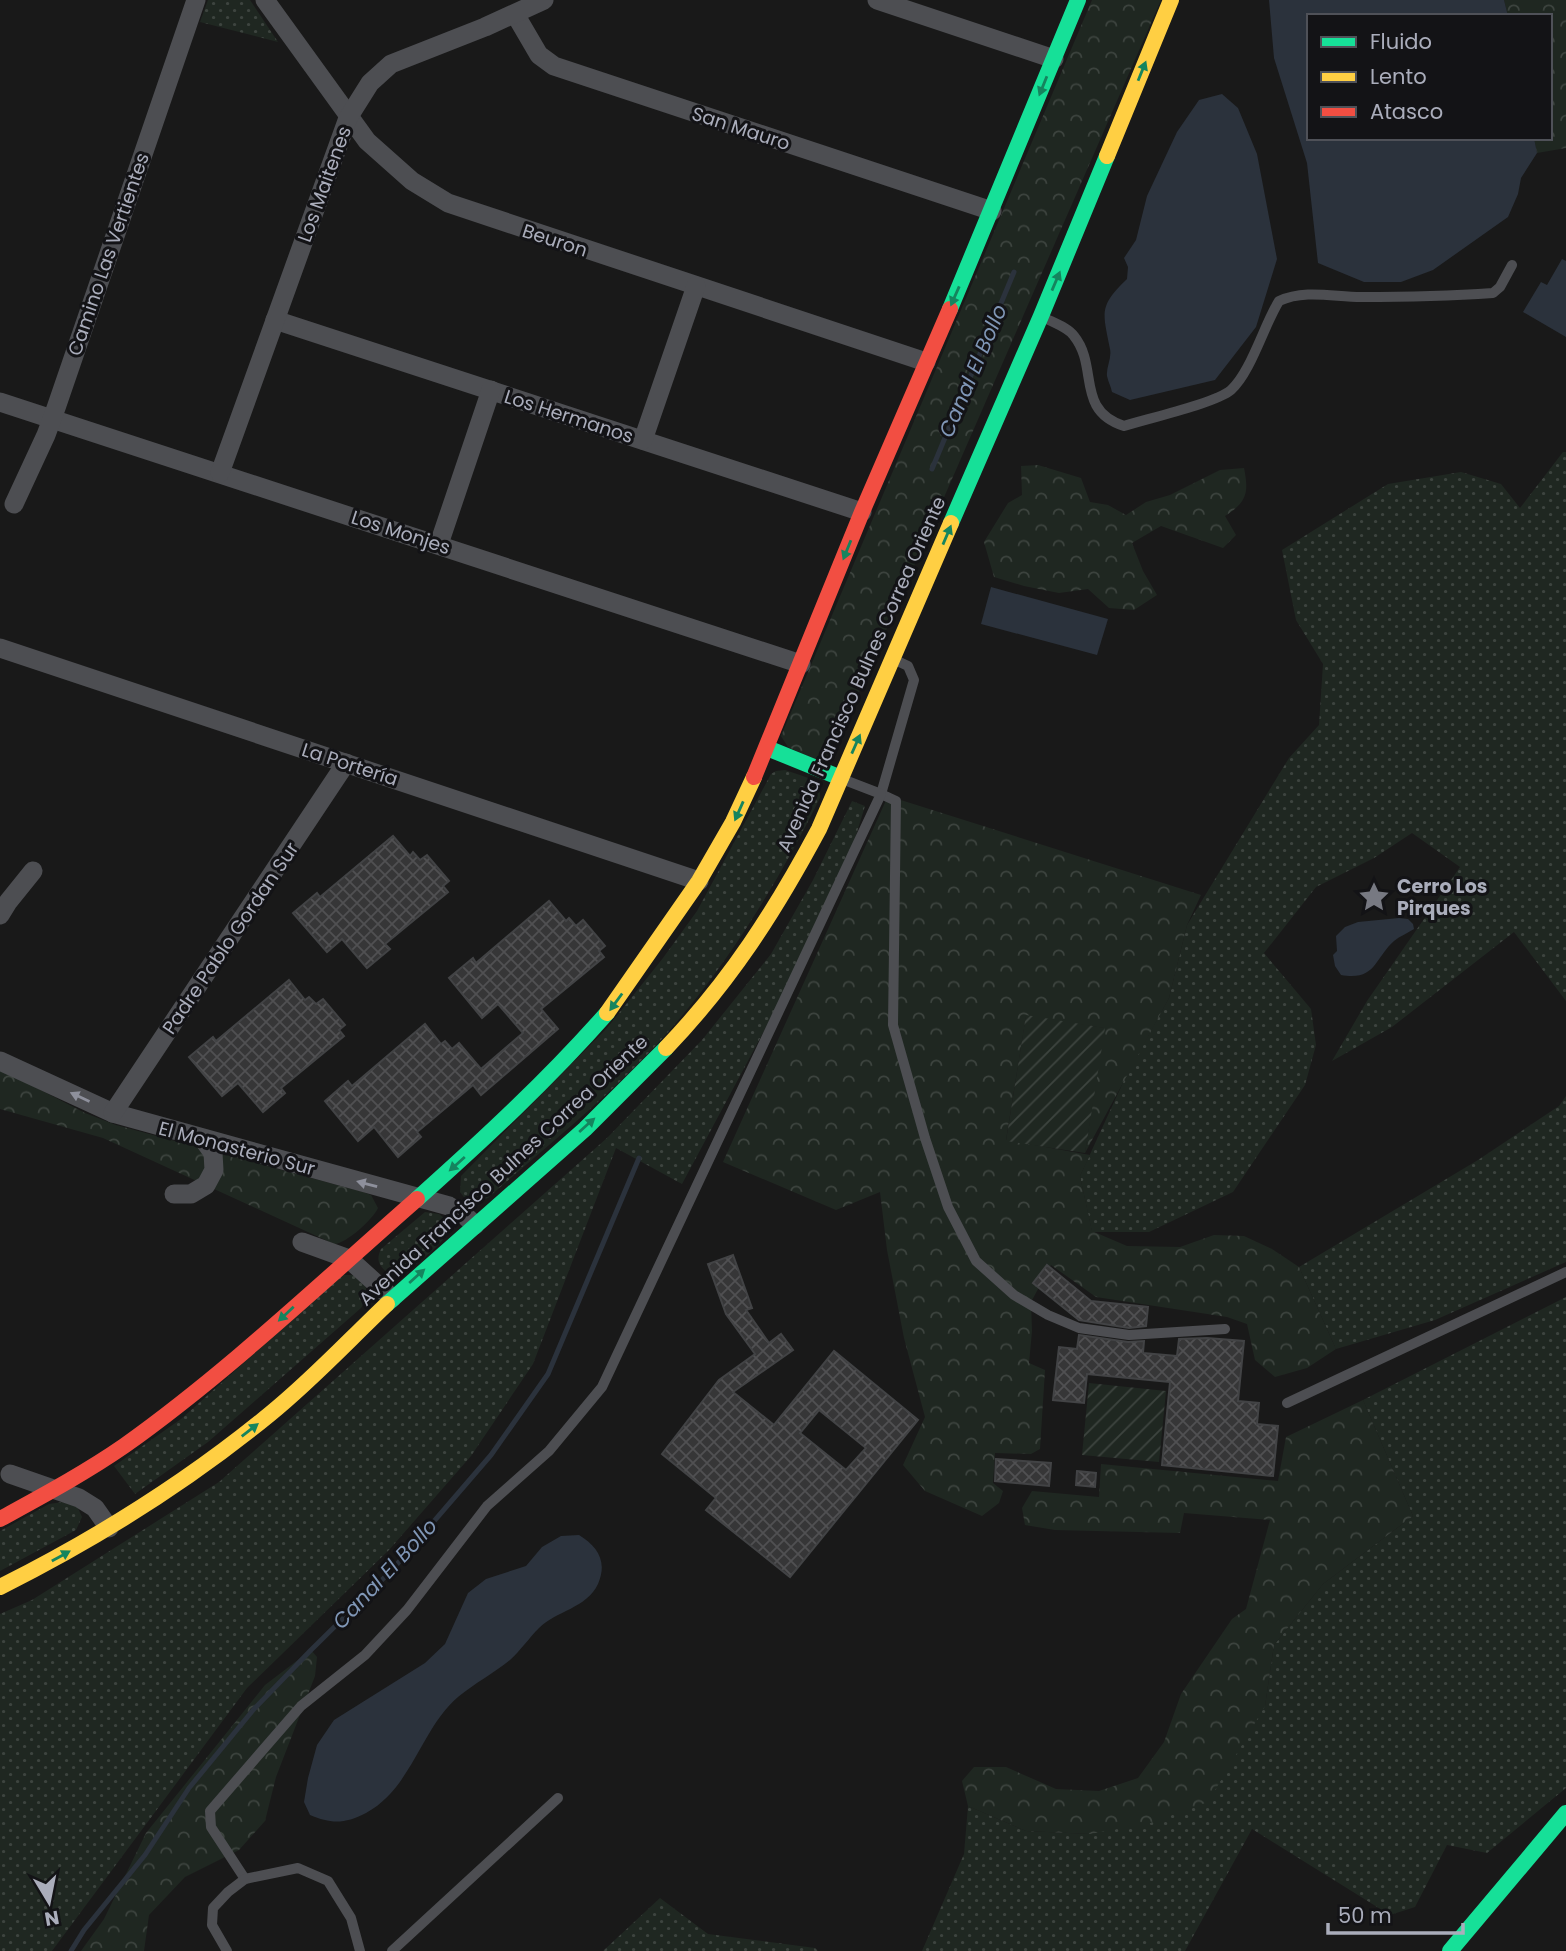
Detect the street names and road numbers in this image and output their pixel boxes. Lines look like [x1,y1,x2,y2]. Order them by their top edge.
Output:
street label: San Mauro [688,100,793,157]
street label: Los Maitenes [291,122,358,246]
street label: Camino Las Vertientes [61,149,156,359]
street label: Beuron [519,217,591,264]
street label: Los Hermanos [501,383,637,450]
street label: Avenida Francisco Bulnes Correa Oriente [770,492,952,856]
street label: Los Monjes [348,504,454,561]
street label: La Portería [298,736,401,793]
street label: Padre Pablo Gordan Sur [156,837,305,1040]
street label: Avenida Francisco Bulnes Correa Oriente [353,1029,654,1312]
street label: El Monasterio Sur [156,1115,318,1182]

